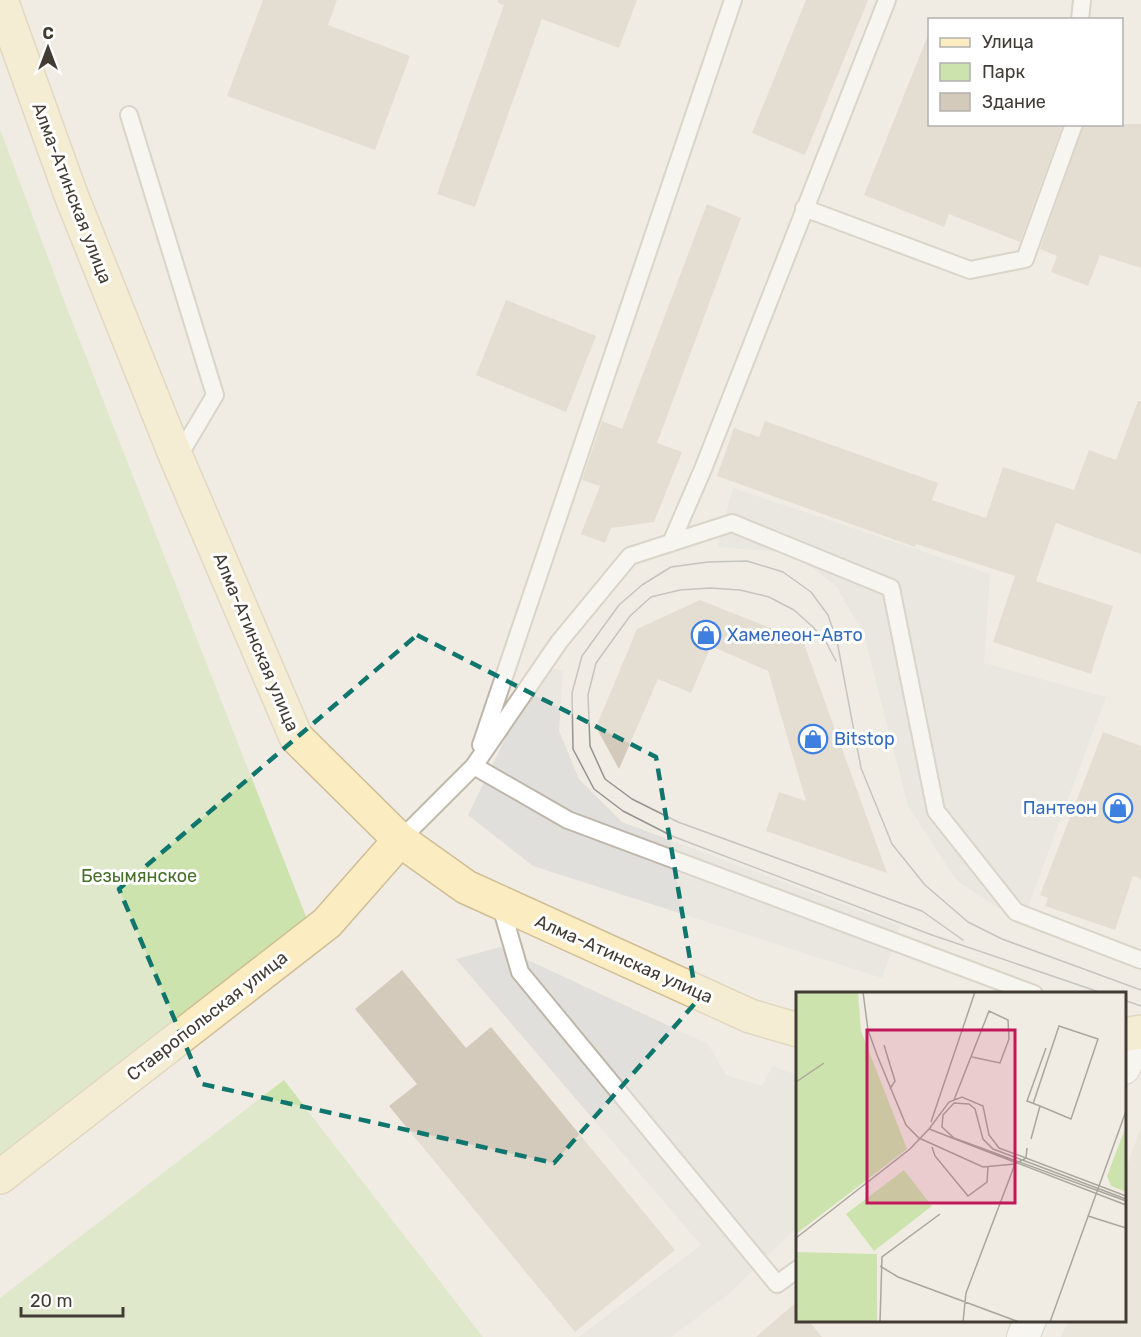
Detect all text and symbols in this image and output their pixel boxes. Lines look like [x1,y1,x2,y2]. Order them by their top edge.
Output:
north arrow [18,18,78,78]
legend [928,18,1123,126]
text: С [42,24,54,43]
text: Улица [982,31,1034,53]
text: Парк [982,61,1026,83]
text: Здание [982,91,1046,113]
street label: Алма-Атинская улица [27,99,117,287]
street label: Алма-Атинская улица [208,549,304,735]
shop icon: Хамелеон-Авто [690,619,722,651]
place label: Хамелеон-Авто [727,624,863,646]
shop icon: Bitstop [797,723,829,755]
place label: Bitstop [834,728,895,750]
shop icon: Пантеон [1102,792,1134,824]
place label: Пантеон [1023,797,1097,819]
park label: Безымянское [81,865,197,887]
street label: Алма-Атинская улица [532,910,716,1008]
street label: Ставропольская улица [122,946,292,1086]
inset map [796,992,1126,1322]
scale bar [21,1280,123,1318]
text: 20 m [30,1290,72,1312]

